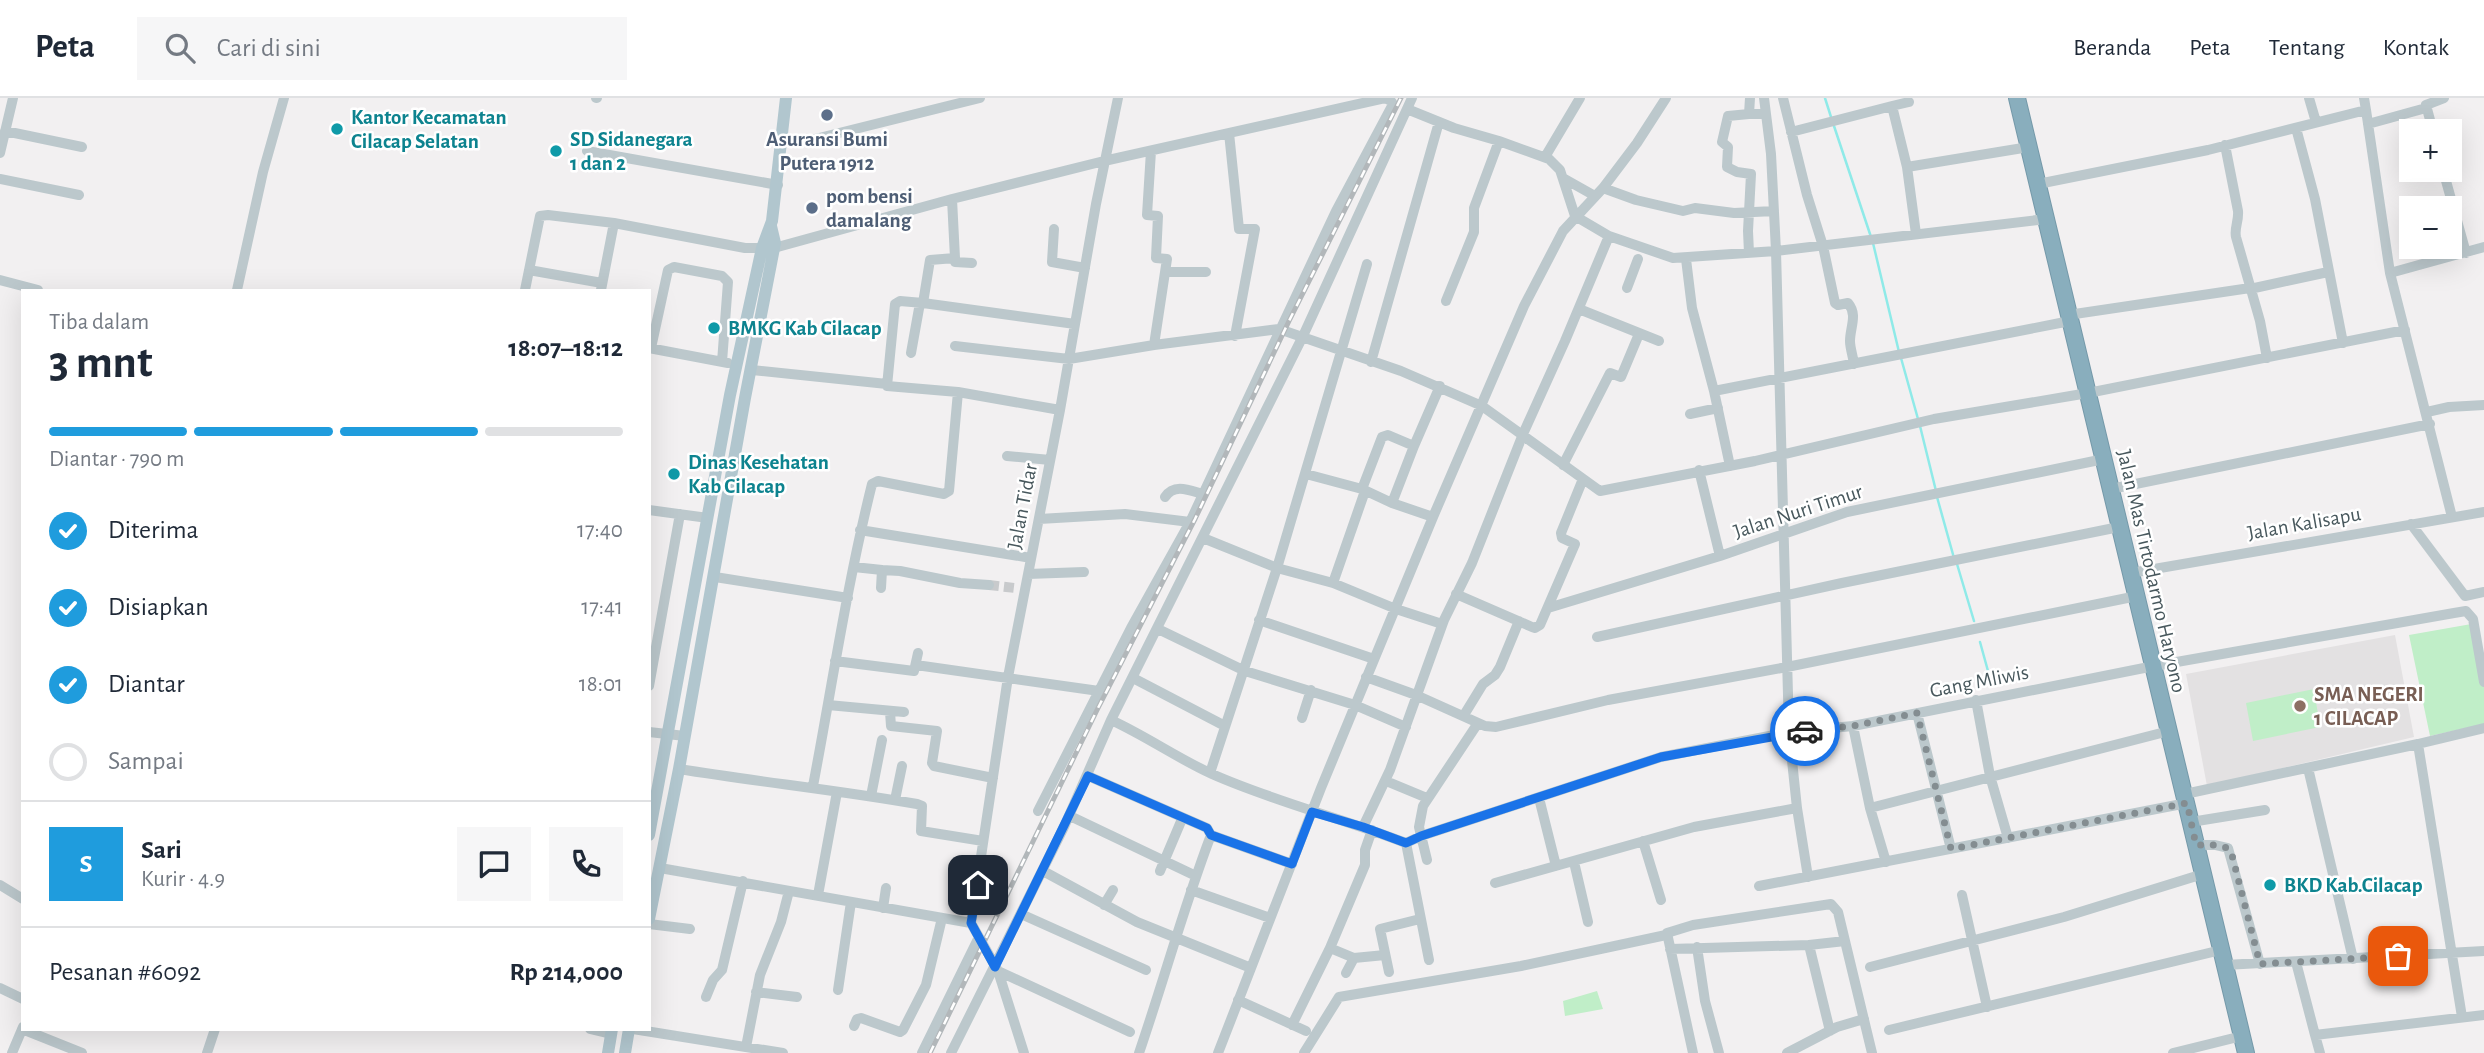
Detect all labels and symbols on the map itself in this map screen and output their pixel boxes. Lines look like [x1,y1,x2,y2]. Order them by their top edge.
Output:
place label: Kantor Kecamatan Cilacap Selatan [351,107,507,152]
marker: Asuransi Bumi Putera 1912 [819,107,835,123]
marker: Kantor Kecamatan Cilacap Selatan [329,121,345,137]
place label: SD Sidanegara 1 dan 2 [570,129,693,174]
place label: Asuransi Bumi Putera 1912 [766,129,888,174]
marker: SD Sidanegara 1 dan 2 [548,143,564,159]
place label: pom bensi damalang [826,186,913,231]
marker: pom bensi damalang [804,200,820,216]
place label: BMKG Kab Cilacap [728,318,882,339]
marker: BMKG Kab Cilacap [706,320,722,336]
street label: Jalan Mas Tirtodarmo Haryono [2113,447,2190,695]
place label: Dinas Kesehatan Kab Cilacap [688,452,829,497]
street label: Jalan Tidar [1004,461,1041,551]
marker: Dinas Kesehatan Kab Cilacap [666,466,682,482]
street label: Jalan Nuri Timur [1731,481,1865,542]
street label: Jalan Kalisapu [2246,503,2363,544]
street label: Gang Mliwis [1928,662,2030,701]
place label: SMA NEGERI 1 CILACAP [2314,684,2424,729]
courier [1770,696,1840,766]
marker: SMA NEGERI 1 CILACAP [2292,698,2308,714]
pin [948,855,1008,915]
place label: BKD Kab.Cilacap [2284,875,2423,896]
marker: BKD Kab.Cilacap [2262,877,2278,893]
pin [2368,926,2428,986]

